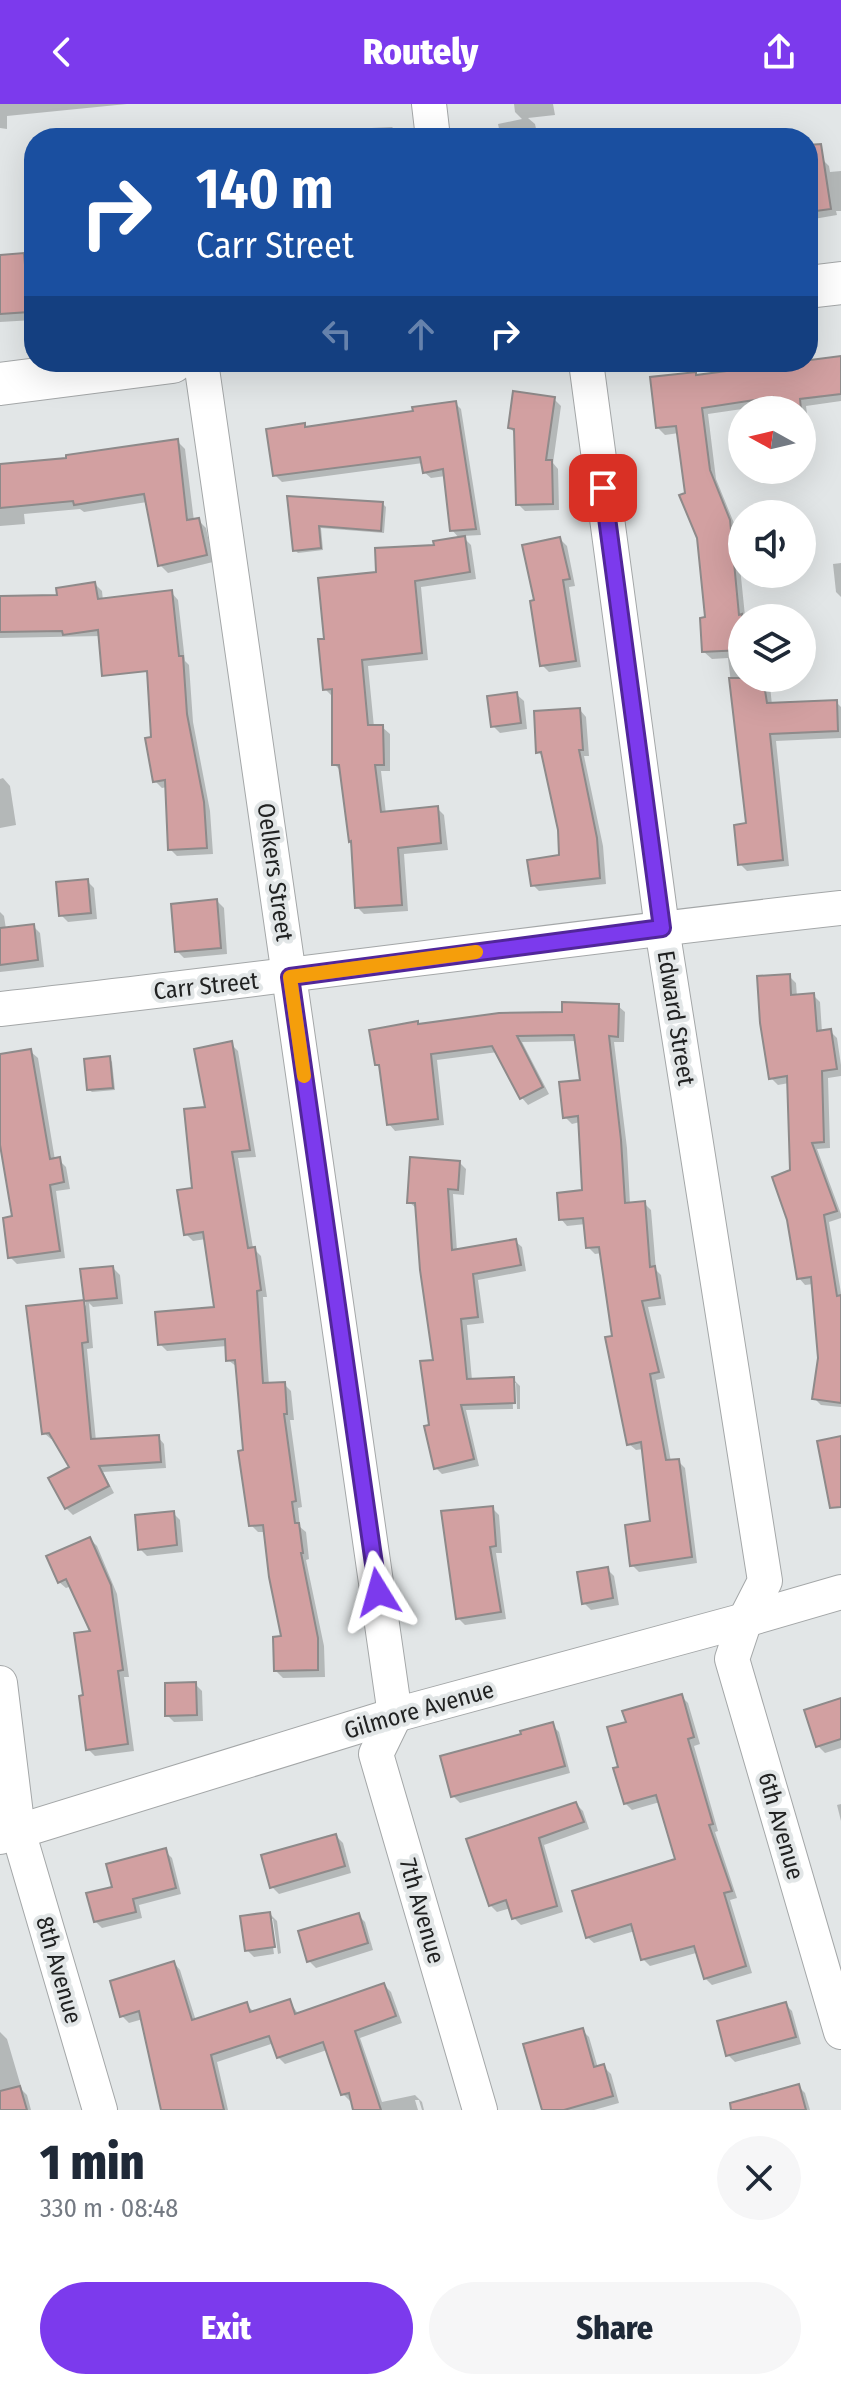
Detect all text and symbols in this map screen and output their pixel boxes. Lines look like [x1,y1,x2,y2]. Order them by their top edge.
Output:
icon: back [40,30,84,74]
text: Routely [363,30,478,74]
icon: share [757,30,801,74]
text: 140 m [196,156,333,223]
icon: right [64,160,168,264]
text: Carr Street [196,224,354,268]
icon: left [315,312,359,356]
icon: ahead [399,312,443,356]
icon: right [483,312,527,356]
north arrow [728,396,816,484]
map controls [728,396,816,692]
pin [569,454,637,522]
icon: arrive [581,466,625,510]
button: sound [728,500,816,588]
button: layers [728,604,816,692]
street label: Oelkers Street [251,801,299,943]
street label: Edward Street [652,949,700,1088]
street label: Carr Street [152,967,260,1005]
position arrow [336,1550,420,1634]
street label: Gilmore Avenue [341,1675,497,1745]
street label: 6th Avenue [752,1769,810,1883]
street label: 7th Avenue [394,1855,450,1967]
street label: 8th Avenue [30,1913,88,2027]
text: 1 min [40,2134,144,2192]
button: close [717,2136,801,2220]
text: 330 m · 08:48 [40,2193,178,2224]
button: Exit [40,2282,413,2374]
button: Share [429,2282,801,2374]

